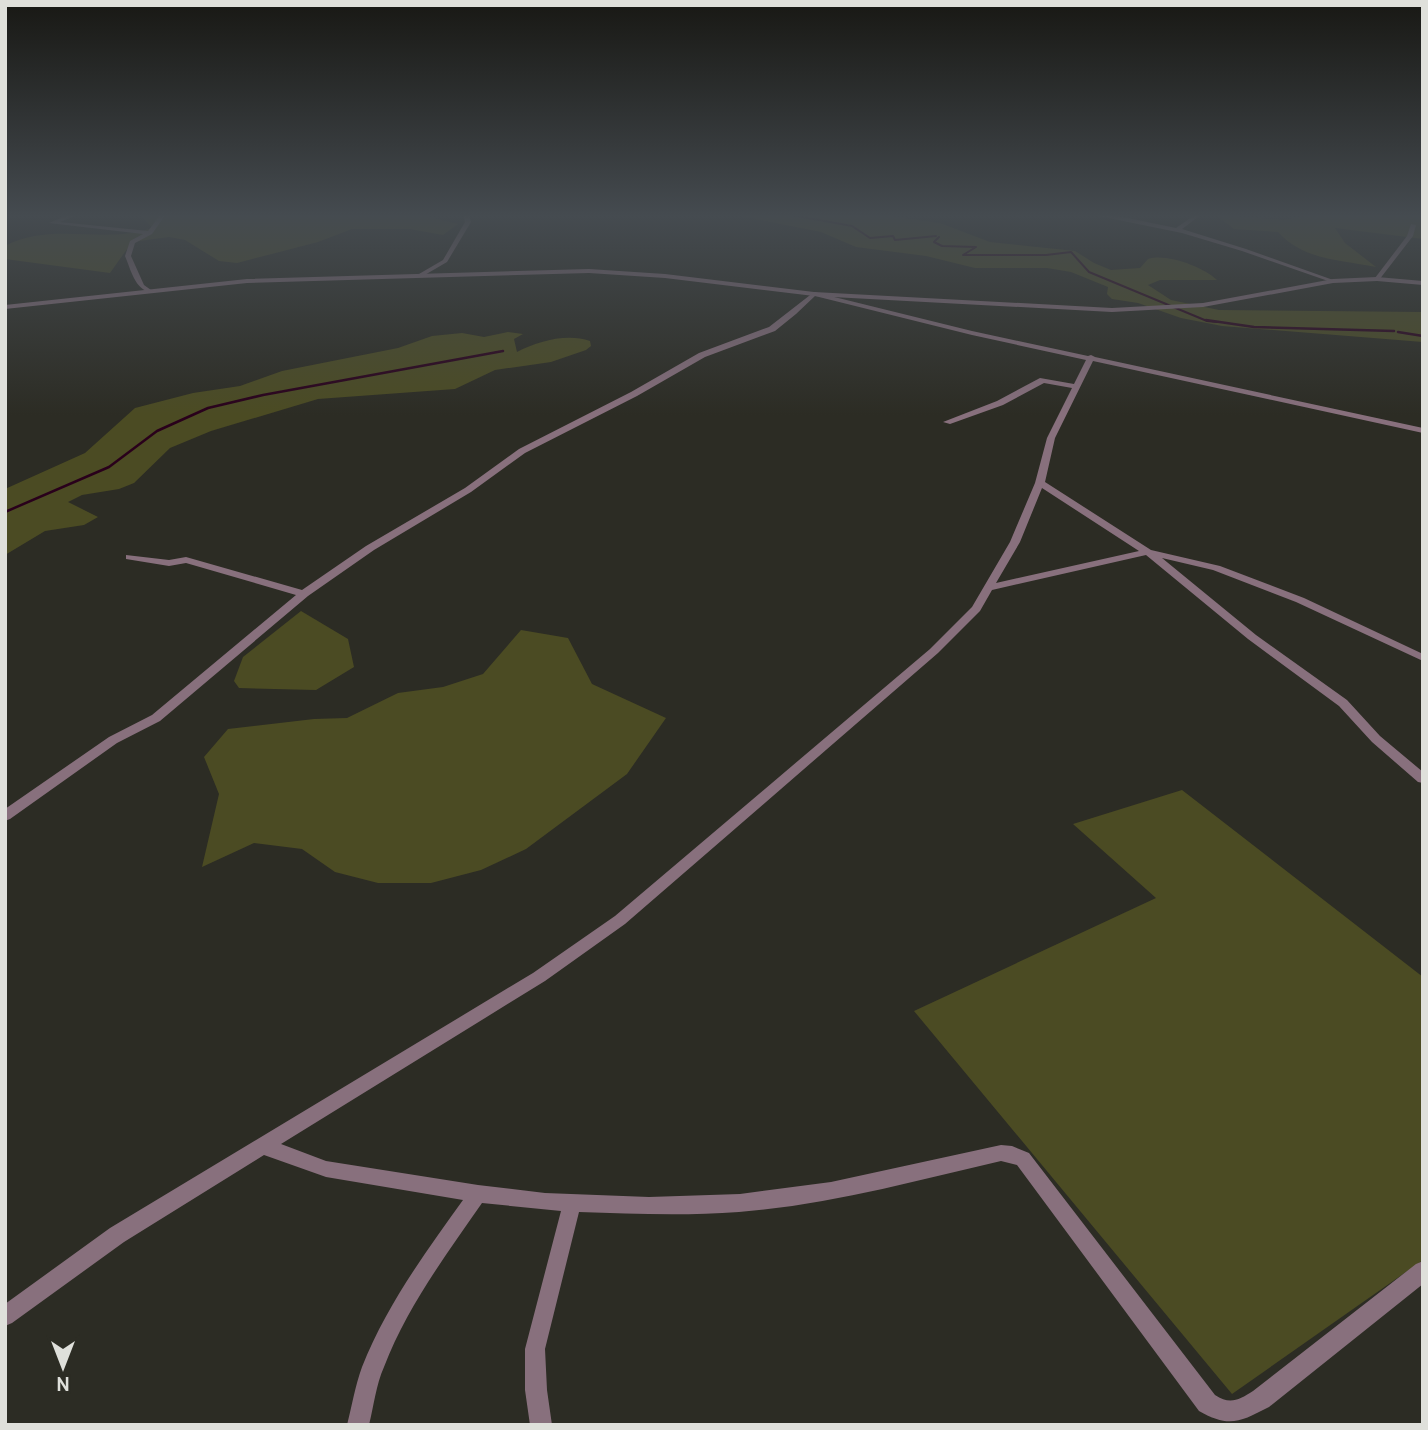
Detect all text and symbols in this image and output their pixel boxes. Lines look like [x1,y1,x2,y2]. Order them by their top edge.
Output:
north arrow [28,1332,98,1402]
text: N [56,1372,70,1395]

